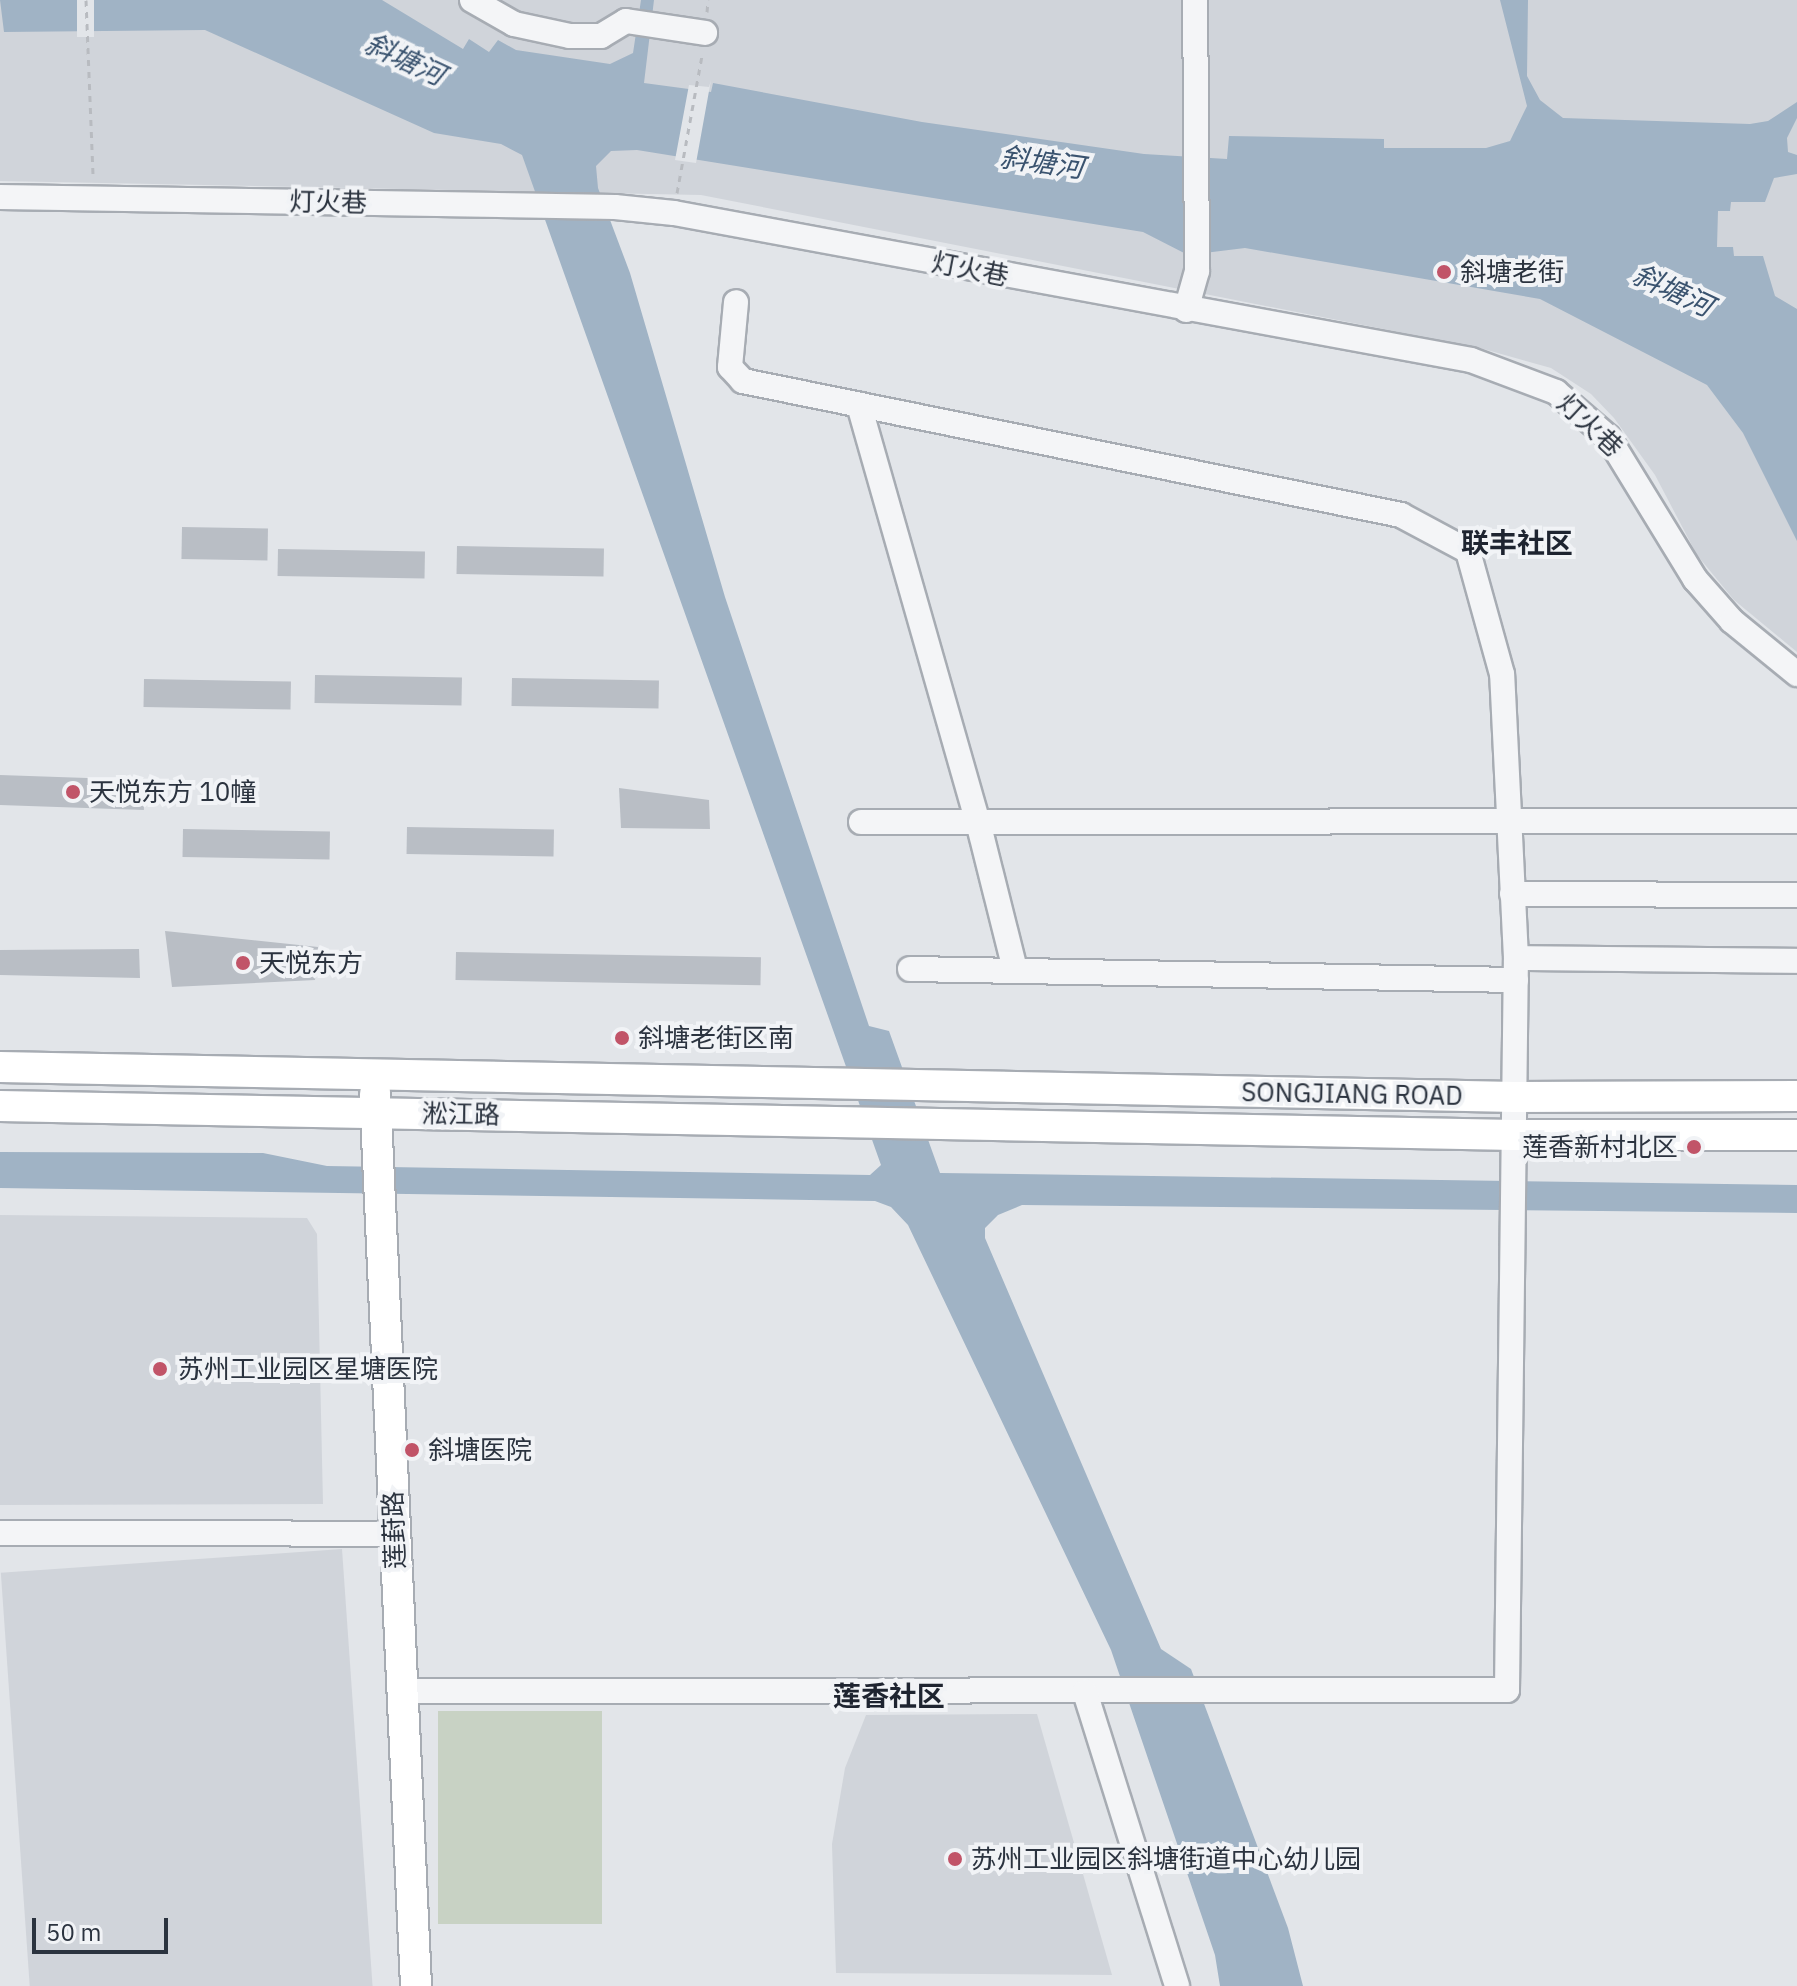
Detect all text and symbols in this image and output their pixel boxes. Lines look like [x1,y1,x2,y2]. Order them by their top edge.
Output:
water label: 斜塘河 [360,26,450,92]
water label: 斜塘河 [998,140,1086,184]
street label: 灯火巷 [289,186,367,218]
street label: 灯火巷 [929,246,1011,292]
place label: 斜塘老街 [1460,256,1564,288]
water label: 斜塘河 [1628,257,1718,323]
marker: 斜塘老街 [1435,263,1453,281]
street label: 灯火巷 [1551,387,1629,463]
district label: 联丰社区 [1461,526,1573,560]
place label: 天悦东方 10幢 [89,776,256,808]
marker: 天悦东方 10幢 [64,783,82,801]
place label: 天悦东方 [259,947,363,979]
marker: 天悦东方 [234,954,252,972]
place label: 斜塘老街区南 [638,1022,794,1054]
marker: 斜塘老街区南 [613,1029,631,1047]
street label: SONGJIANG ROAD [1241,1076,1463,1112]
street label: 淞江路 [422,1098,500,1130]
place label: 莲香新村北区 [1522,1131,1678,1163]
marker: 莲香新村北区 [1685,1138,1703,1156]
place label: 苏州工业园区星塘医院 [178,1353,438,1385]
marker: 苏州工业园区星塘医院 [149,1358,171,1380]
place label: 斜塘医院 [428,1434,532,1466]
marker: 斜塘医院 [403,1441,421,1459]
street label: 莲葑路 [377,1490,411,1570]
district label: 莲香社区 [833,1679,945,1713]
place label: 苏州工业园区斜塘街道中心幼儿园 [971,1843,1361,1875]
marker: 苏州工业园区斜塘街道中心幼儿园 [946,1850,964,1868]
scale bar [36,1902,172,1952]
text: 50 m [46,1916,101,1948]

